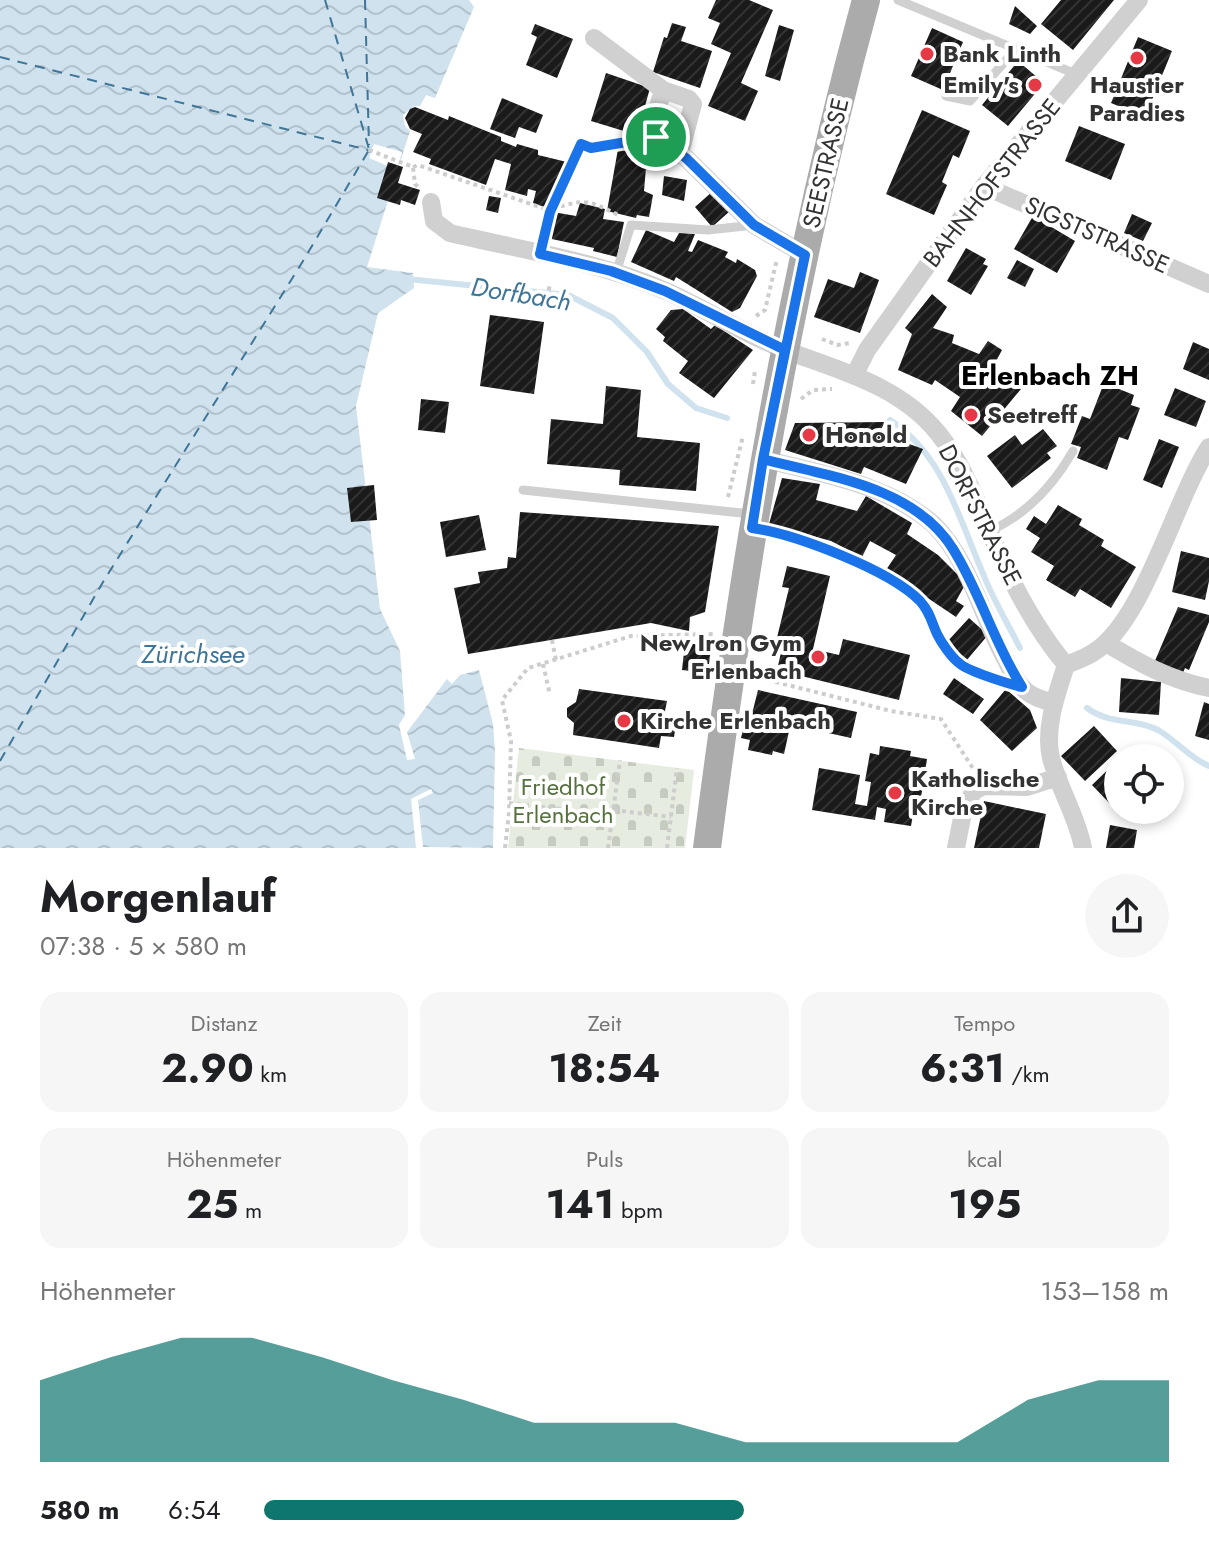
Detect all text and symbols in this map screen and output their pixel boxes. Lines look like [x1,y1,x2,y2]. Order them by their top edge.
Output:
place label: Bank Linth [943,36,1061,71]
marker: Bank Linth [918,45,936,63]
marker: Haustier Paradies [1128,49,1146,67]
place label: Emily's [943,67,1019,102]
place label: Haustier Paradies [1089,67,1185,130]
marker: Emily's [1026,76,1044,94]
street label: BAHNHOFSTRASSE [914,91,1069,275]
street label: SEESTRASSE [794,94,857,231]
pin [622,103,690,171]
icon: arrive [634,115,678,159]
street label: SIGSTSTRASSE [1019,187,1175,282]
water label: Dorfbach [468,267,574,321]
district label: Erlenbach ZH [961,355,1139,396]
place label: Seetreff [987,397,1079,432]
marker: Seetreff [962,406,980,424]
place label: Honold [825,417,907,452]
marker: Honold [800,426,818,444]
street label: DORFSTRASSE [930,438,1031,591]
place label: New Iron Gym Erlenbach [640,625,802,688]
water label: Zürichsee [140,635,245,673]
marker: New Iron Gym Erlenbach [809,648,827,666]
place label: Kirche Erlenbach [640,703,831,738]
marker: Kirche Erlenbach [615,712,633,730]
map controls [1104,744,1184,824]
button: locate [1104,744,1184,824]
place label: Katholische Kirche [911,761,1039,824]
park label: Friedhof Erlenbach [512,769,614,832]
marker: Katholische Kirche [886,784,904,802]
text: Morgenlauf [40,865,276,929]
button: share [1085,874,1169,958]
text: 07:38 · 5 × 580 m [40,927,247,965]
text: Distanz [191,1007,258,1039]
text: Zeit [588,1007,621,1039]
text: Tempo [954,1007,1015,1039]
text: 2.90 [161,1039,254,1097]
text: 18:54 [548,1039,661,1097]
text: 6:31 [920,1039,1005,1097]
text: km [254,1058,287,1090]
text: /km [1005,1058,1050,1090]
text: Höhenmeter [167,1143,282,1175]
text: Puls [586,1143,623,1175]
text: kcal [967,1143,1003,1175]
text: 25 [186,1175,238,1233]
text: 141 [546,1175,614,1233]
text: 195 [948,1175,1021,1233]
text: m [238,1194,262,1226]
text: bpm [614,1194,663,1226]
text: Höhenmeter [40,1272,176,1310]
text: 153–158 m [1041,1272,1169,1310]
text: 580 m [40,1491,119,1529]
text: 6:54 [168,1491,221,1529]

